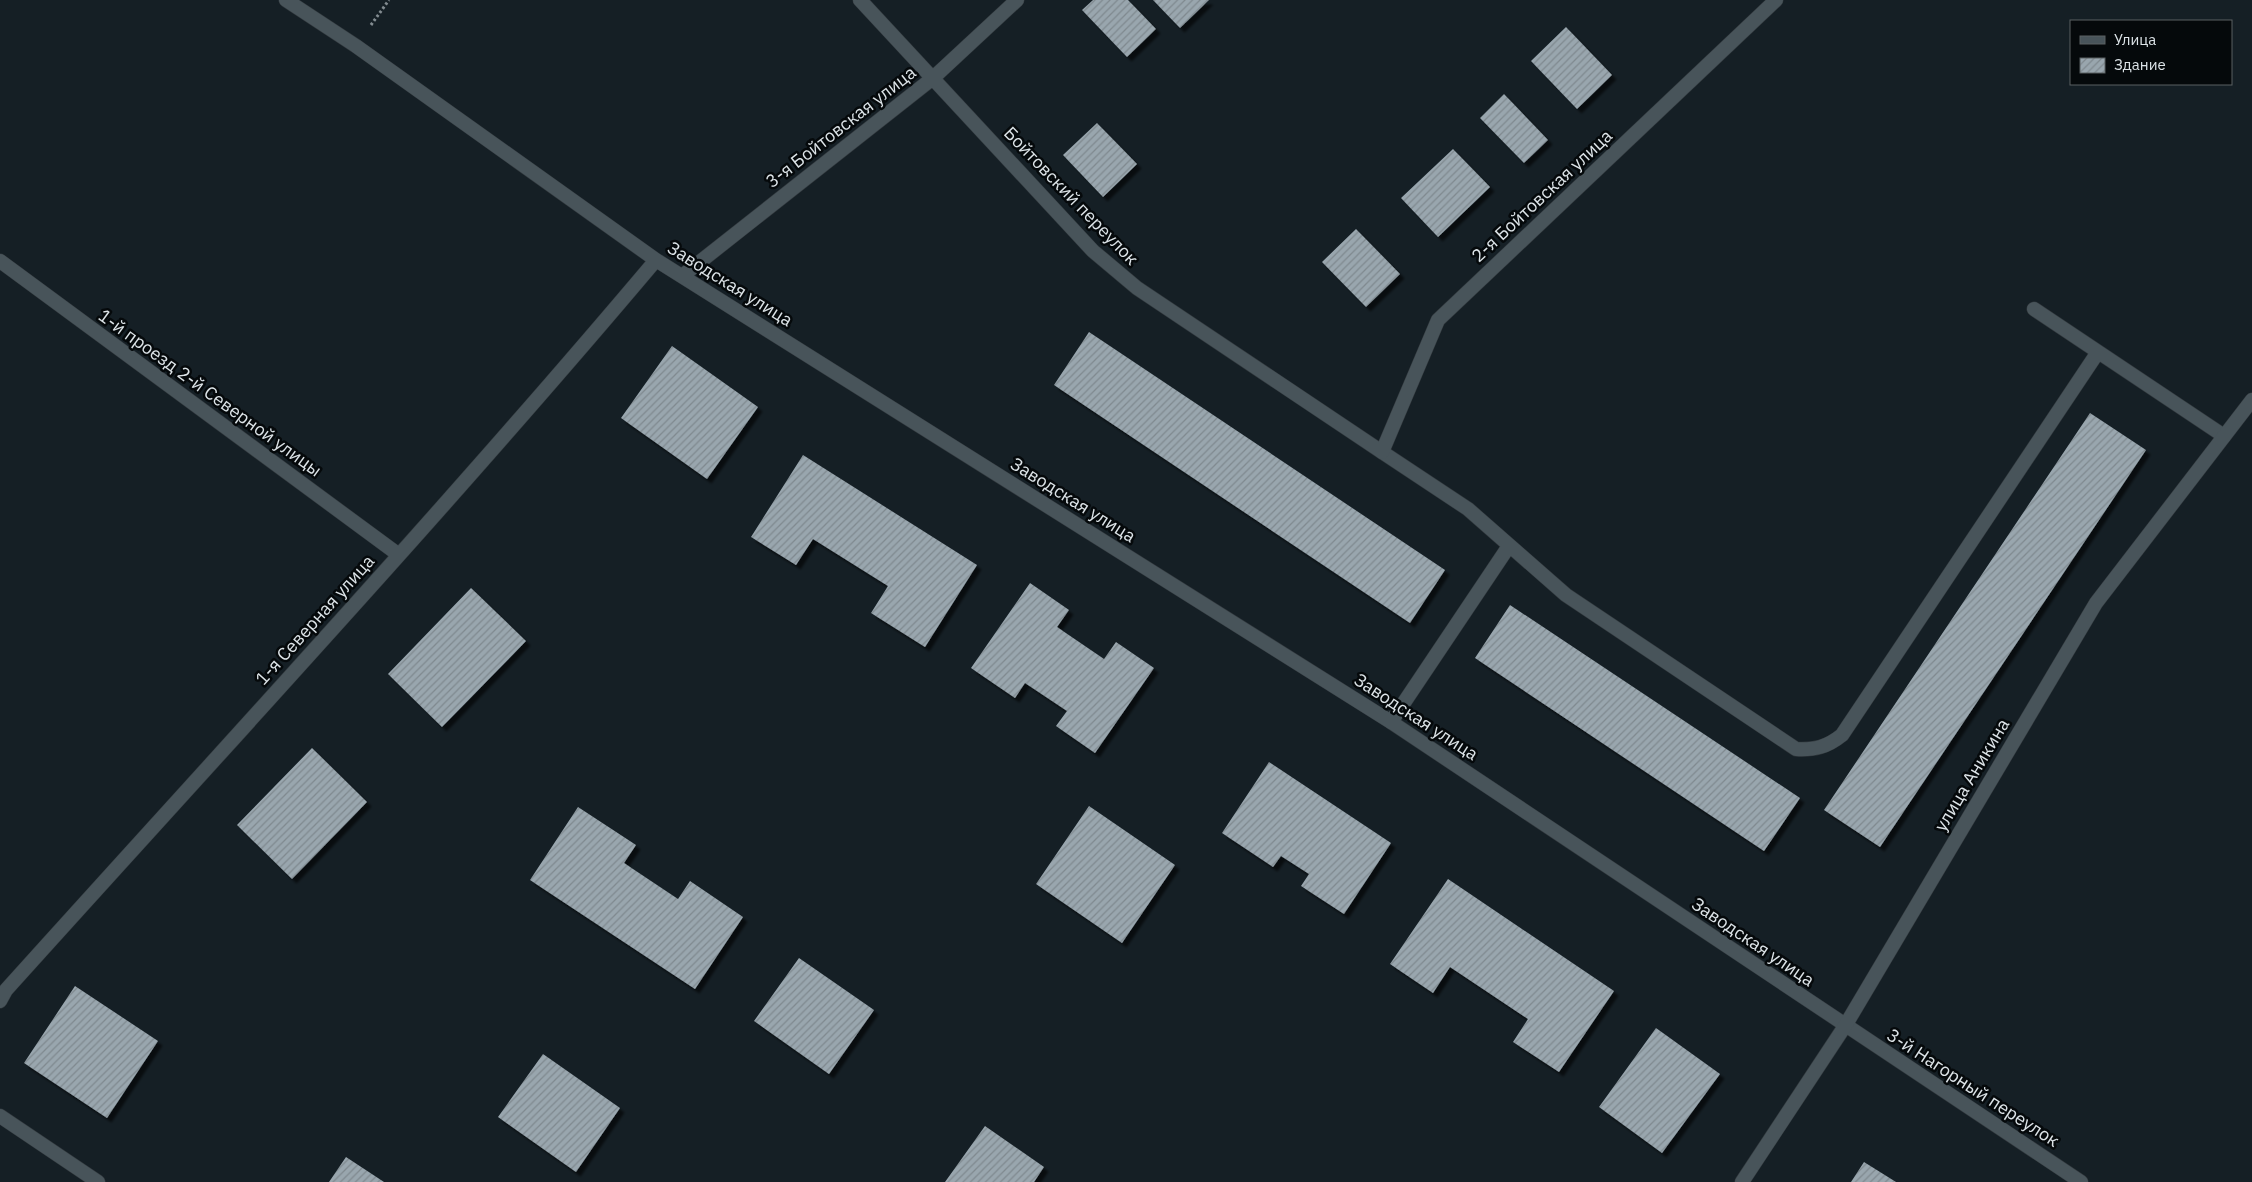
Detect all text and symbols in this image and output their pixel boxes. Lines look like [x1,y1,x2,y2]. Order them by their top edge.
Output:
legend [2070,20,2232,85]
text: Улица [2114,30,2156,49]
text: Здание [2114,55,2166,74]
street label: 3-я Бойтовская улица [761,61,921,192]
street label: Бойтовский переулок [999,121,1144,270]
street label: 2-я Бойтовская улица [1466,124,1617,267]
street label: Заводская улица [663,236,797,331]
street label: 1-й проезд 2-й Северной улицы [94,304,326,481]
street label: Заводская улица [1006,452,1140,547]
street label: 1-я Северная улица [250,550,379,690]
street label: Заводская улица [1350,668,1483,765]
street label: улица Аникина [1929,714,2014,835]
street label: Заводская улица [1687,892,1819,991]
street label: 3-й Нагорный переулок [1883,1023,2064,1152]

